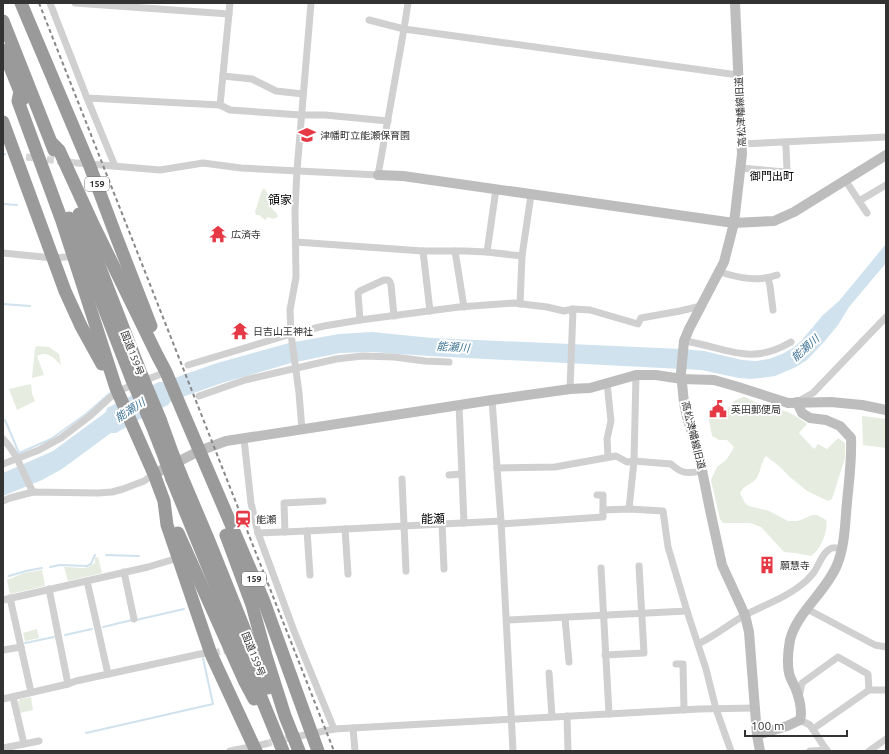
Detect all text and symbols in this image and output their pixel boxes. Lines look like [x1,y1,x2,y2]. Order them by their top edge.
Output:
street label: 高松津幡線旧道 [733,77,748,147]
school or university icon: 津幡町立能瀬保育園 [297,125,317,145]
place label: 津幡町立能瀬保育園 [320,130,410,141]
district label: 御門出町 [749,170,794,182]
road number: 159 [85,177,109,191]
district label: 領家 [268,193,292,206]
temple icon: 広済寺 [208,224,228,244]
place label: 広済寺 [231,229,261,240]
temple icon: 日吉山王神社 [230,321,250,341]
place label: 日吉山王神社 [253,326,313,337]
street label: 国道159号 [119,329,146,377]
water label: 能瀬川 [789,332,822,363]
water label: 能瀬川 [436,340,471,354]
water label: 能瀬川 [113,395,148,424]
public building icon: 英田郵便局 [708,399,728,419]
street label: 高松津幡線旧道 [680,400,707,470]
place label: 英田郵便局 [731,404,781,415]
station icon: 能瀬 [233,509,253,529]
district label: 能瀬 [421,512,445,525]
place label: 能瀬 [256,514,277,525]
building icon: 願慧寺 [757,555,777,575]
place label: 願慧寺 [780,560,810,571]
road number: 159 [242,572,266,586]
street label: 国道159号 [240,630,267,678]
scale bar [745,712,847,738]
text: 100 m [751,719,784,732]

